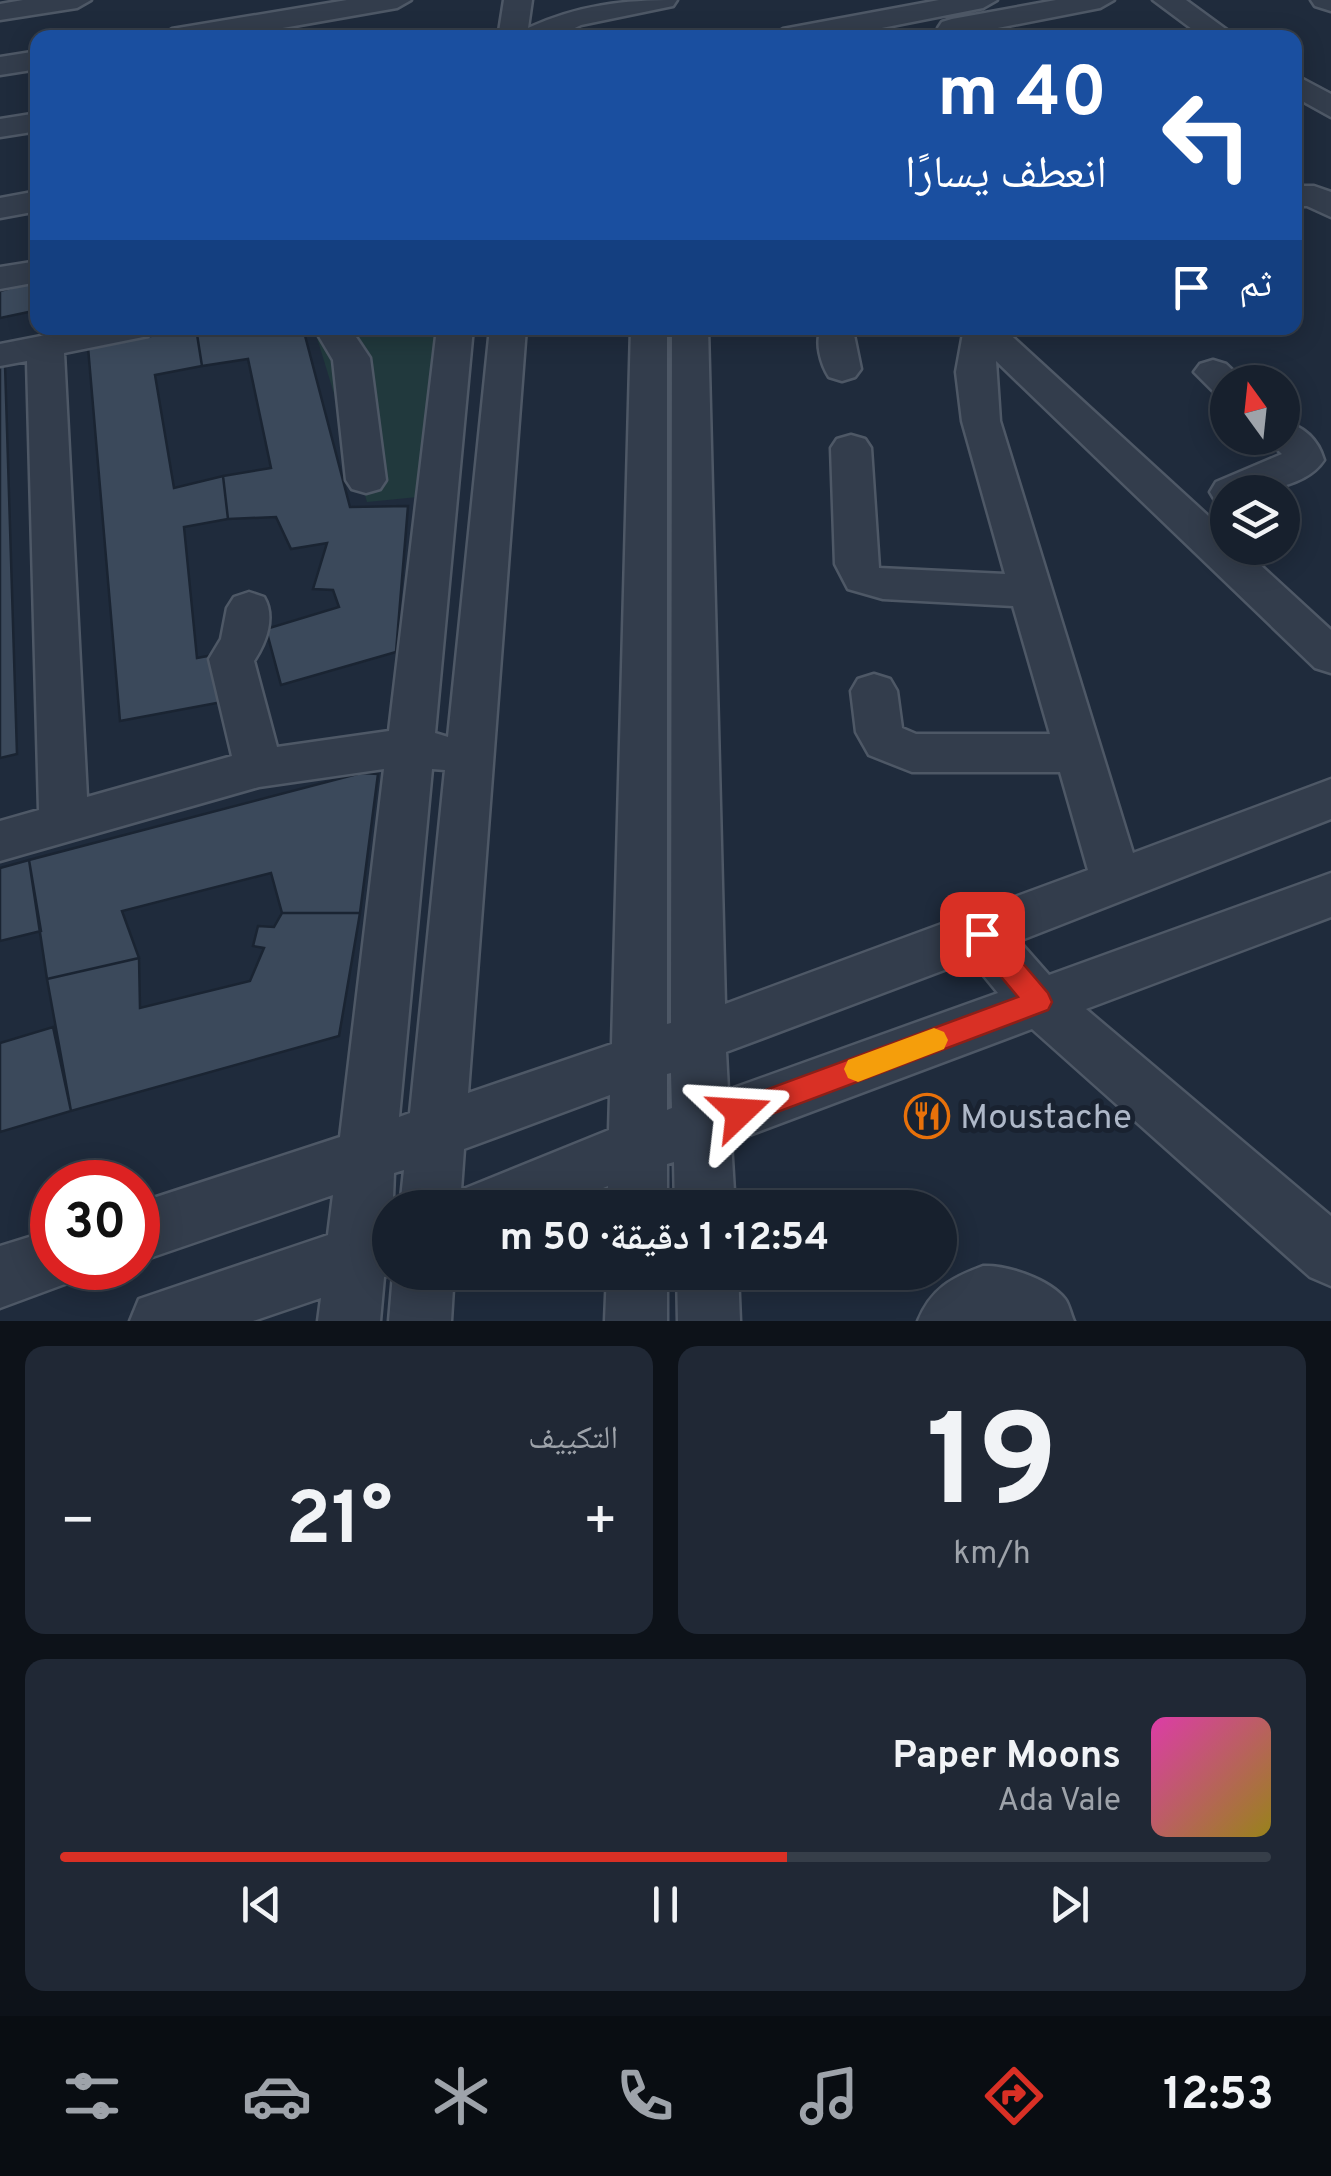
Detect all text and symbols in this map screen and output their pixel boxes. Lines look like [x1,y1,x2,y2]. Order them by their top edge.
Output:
text: 40 m [937,52,1107,141]
icon: left [1142,70,1272,200]
text: انعطف يسارًا [905,147,1107,204]
icon: arrive [1164,260,1219,315]
text: ثم [1239,262,1272,311]
north arrow [1210,365,1300,455]
map controls [1210,365,1300,565]
button: layers [1210,475,1300,565]
pin [940,892,1025,977]
icon: arrive [955,907,1010,962]
position arrow [688,1060,792,1164]
restaurant icon: Moustache [904,1093,950,1139]
place label: Moustache [960,1097,1132,1141]
speed limit sign: 30 [30,1160,160,1290]
text: 12:54 · 1 دقيقة · 50 m [500,1215,829,1264]
text: 19 [926,1387,1058,1552]
text: التكييف [528,1420,618,1460]
text: 21° [285,1476,393,1571]
text: − [60,1489,95,1559]
text: + [583,1489,618,1559]
text: km/h [953,1535,1031,1575]
text: Paper Moons [893,1733,1121,1782]
text: Ada Vale [997,1782,1121,1822]
icon: previous [234,1877,289,1932]
icon: pause [638,1877,693,1932]
icon: next [1042,1877,1097,1932]
icon: filters [57,2061,127,2131]
icon: car [242,2061,312,2131]
icon: climate [426,2061,496,2131]
icon: phone [610,2061,680,2131]
icon: music [794,2061,864,2131]
icon: directions [979,2061,1049,2131]
text: 12:53 [1163,2068,1274,2125]

